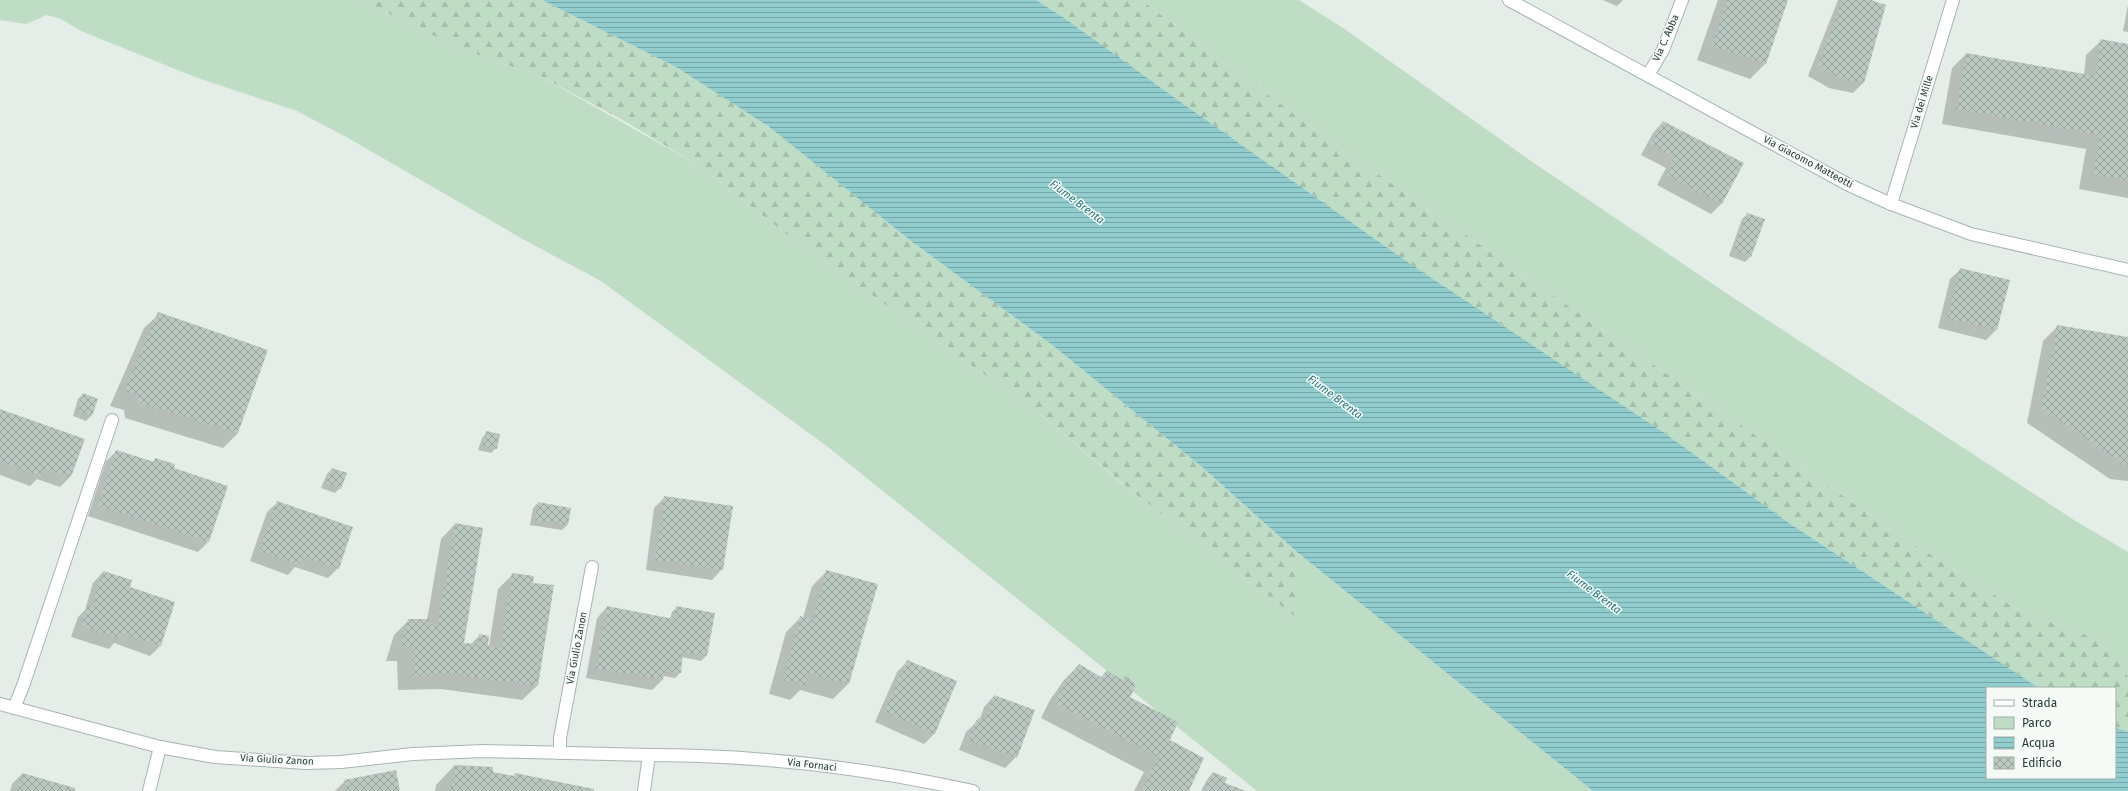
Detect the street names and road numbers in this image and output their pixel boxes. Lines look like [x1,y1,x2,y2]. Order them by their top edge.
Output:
street label: Via C. Abba [1650,13,1682,63]
street label: Via dei Mille [1908,74,1936,130]
street label: Via Giacomo Matteotti [1761,133,1855,191]
street label: Via Giulio Zanon [564,611,590,685]
street label: Via Giulio Zanon [240,752,314,768]
street label: Via Fornaci [787,756,838,774]

